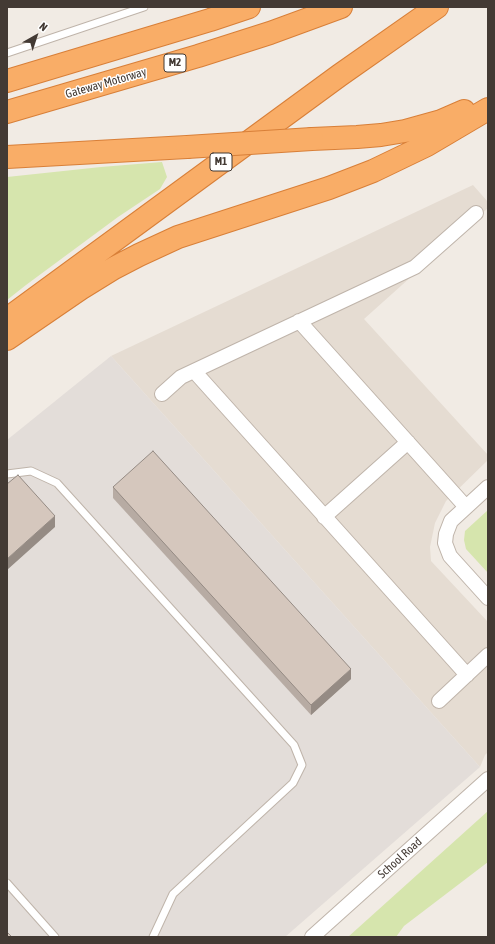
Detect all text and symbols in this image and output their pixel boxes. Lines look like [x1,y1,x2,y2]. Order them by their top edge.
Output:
north arrow [16,16,56,56]
text: N [37,20,50,33]
road number: M2 [164,54,186,72]
street label: Gateway Motorway [64,65,148,101]
road number: M1 [210,153,232,171]
street label: School Road [375,834,425,882]

